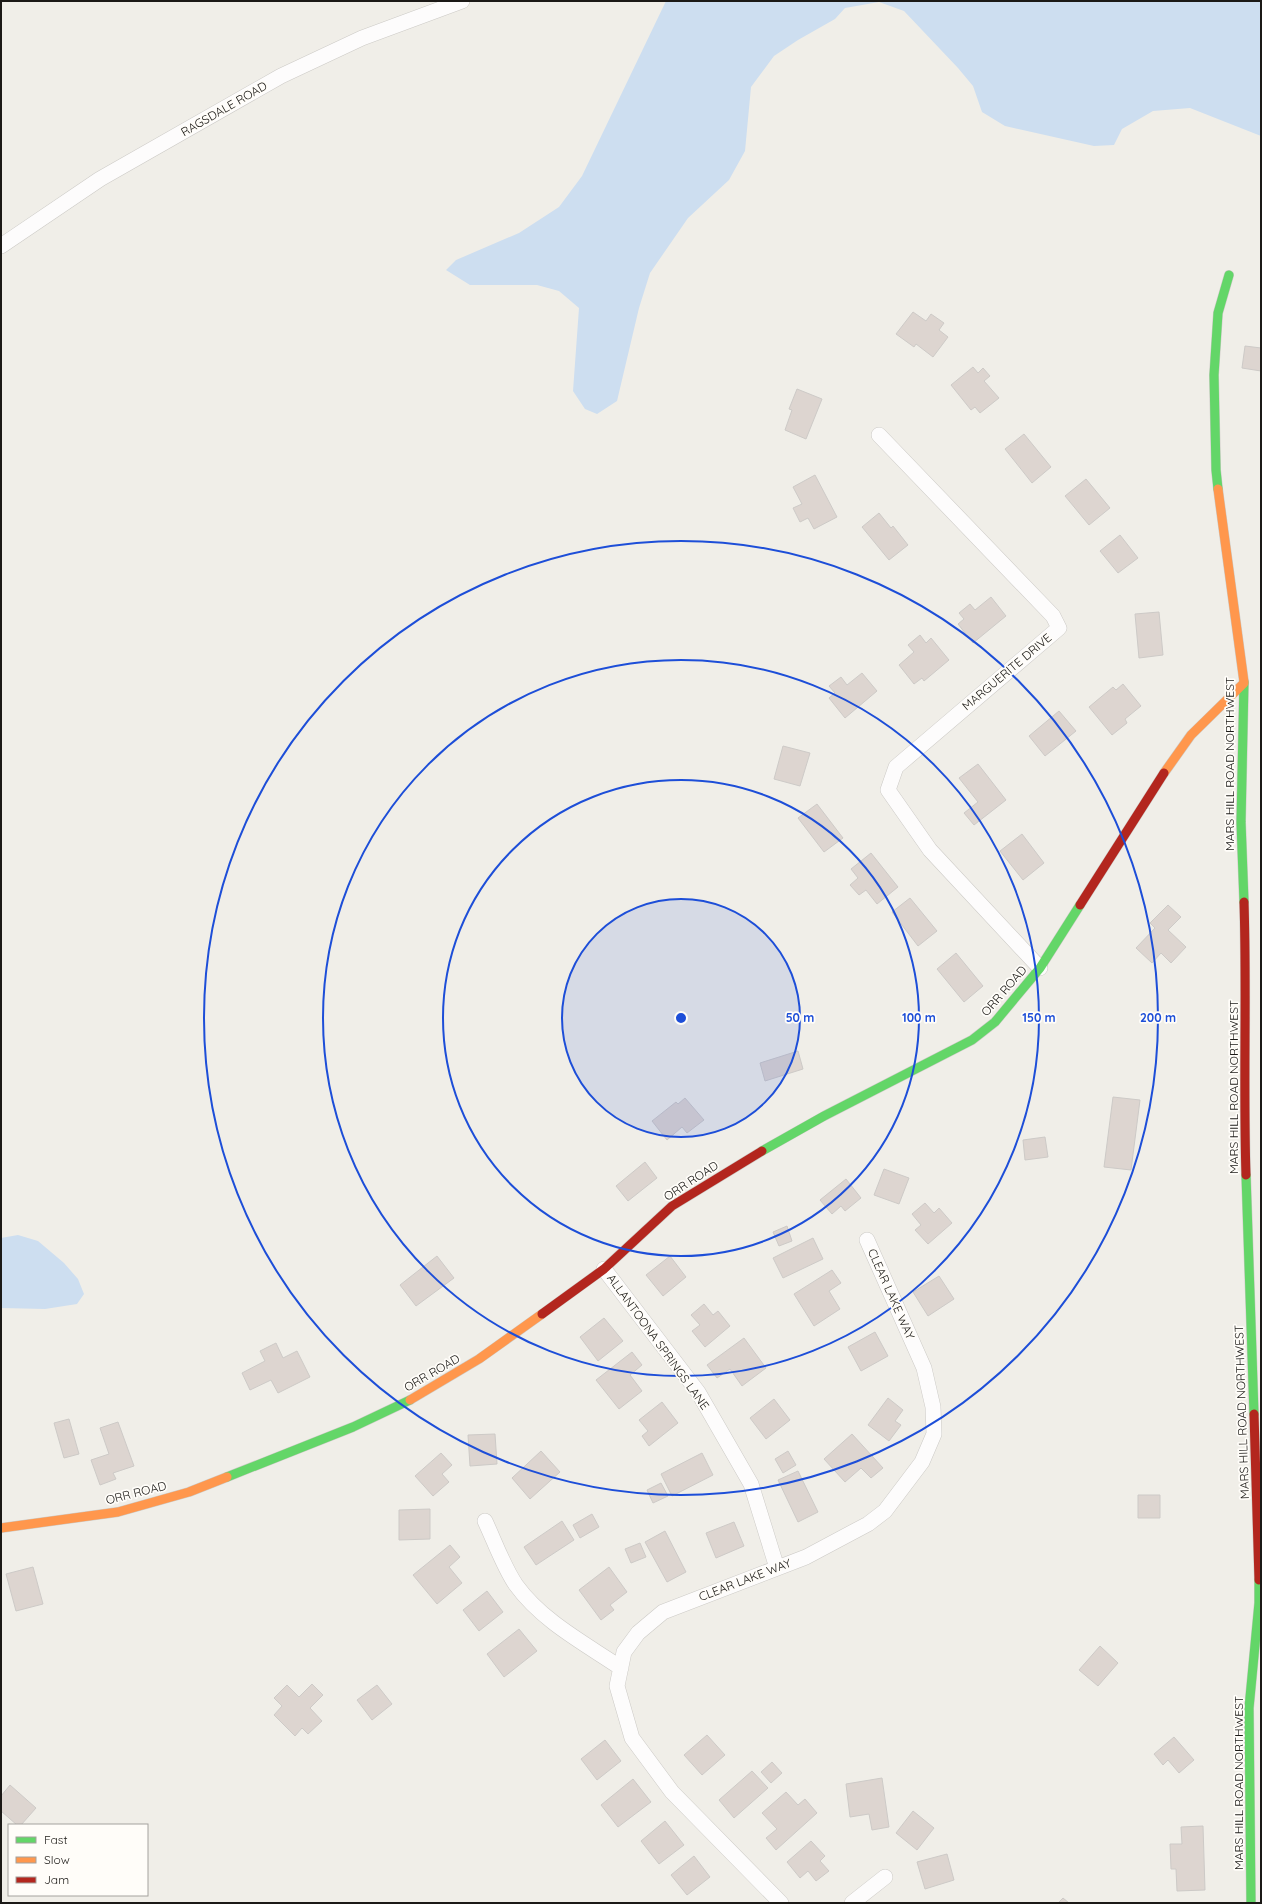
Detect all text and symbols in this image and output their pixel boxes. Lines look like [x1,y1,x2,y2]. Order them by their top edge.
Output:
street label: RAGSDALE ROAD [178,78,270,139]
street label: MARGUERITE DRIVE [959,630,1055,713]
street label: MARS HILL ROAD NORTHWEST [1222,677,1237,851]
street label: ORR ROAD [978,962,1030,1019]
street label: MARS HILL ROAD NORTHWEST [1226,1000,1241,1174]
text: 50 m [786,1010,814,1025]
text: 100 m [902,1010,936,1025]
text: 150 m [1022,1010,1056,1025]
text: 200 m [1140,1010,1176,1025]
centre of rings [674,1011,688,1025]
street label: ORR ROAD [661,1157,721,1204]
street label: CLEAR LAKE WAY [865,1246,918,1342]
street label: ALLANTOONA SPRINGS LANE [604,1271,713,1413]
street label: MARS HILL ROAD NORTHWEST [1231,1325,1252,1499]
street label: ORR ROAD [401,1350,463,1395]
street label: ORR ROAD [104,1478,168,1507]
street label: CLEAR LAKE WAY [697,1555,793,1604]
street label: MARS HILL ROAD NORTHWEST [1231,1696,1246,1870]
legend [8,1824,148,1896]
text: Fast [44,1832,68,1847]
text: Slow [44,1852,70,1867]
text: Jam [44,1872,69,1887]

